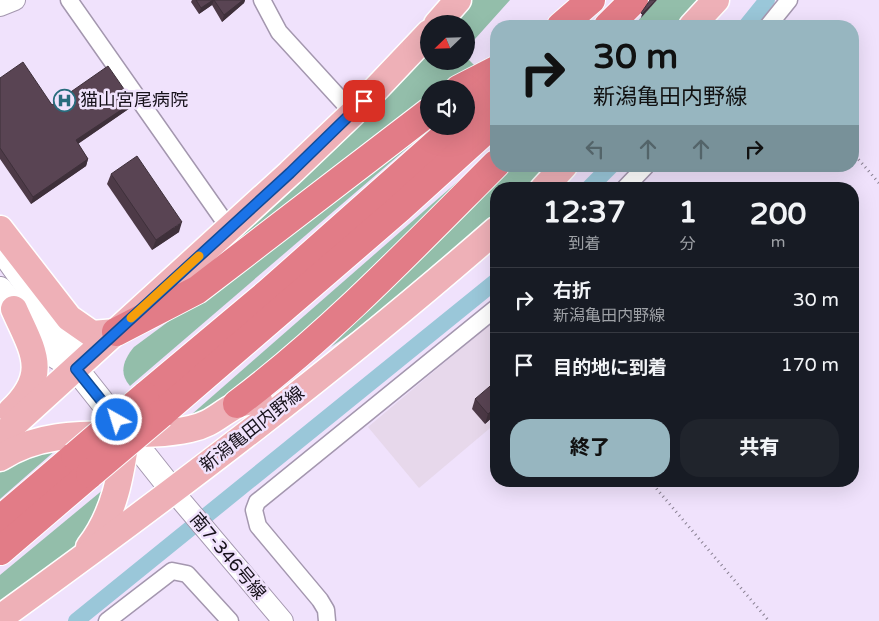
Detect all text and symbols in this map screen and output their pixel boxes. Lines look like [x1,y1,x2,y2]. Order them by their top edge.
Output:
north arrow [420,15,475,70]
map controls [420,15,475,135]
text: 30 m [593,36,678,78]
icon: right [510,40,575,105]
pin [343,80,385,122]
button: sound [420,80,475,135]
text: 新潟亀田内野線 [593,84,747,110]
icon: arrive [350,87,378,115]
hospital icon: 猫山宮尾病院 [52,88,76,112]
place label: 猫山宮尾病院 [80,89,188,111]
icon: left [581,135,609,163]
icon: ahead [634,135,662,163]
icon: ahead [687,135,715,163]
icon: right [740,135,768,163]
text: 12:37 [543,194,626,231]
text: 1 [678,194,697,231]
text: 200 [750,196,806,233]
text: m [771,232,785,252]
text: 到着 [568,234,600,254]
text: 分 [680,234,696,254]
text: 右折 [553,280,591,302]
icon: right [510,286,538,314]
text: 30 m [793,289,839,311]
text: 新潟亀田内野線 [553,306,665,326]
icon: arrive [510,351,538,379]
text: 170 m [781,354,839,376]
text: 目的地に到着 [553,357,667,379]
street label: 新潟亀田内野線 [196,382,308,476]
position arrow [90,393,142,445]
button: 終了 [510,419,670,477]
button: 共有 [680,419,839,477]
street label: 南7-346号線 [185,508,271,604]

